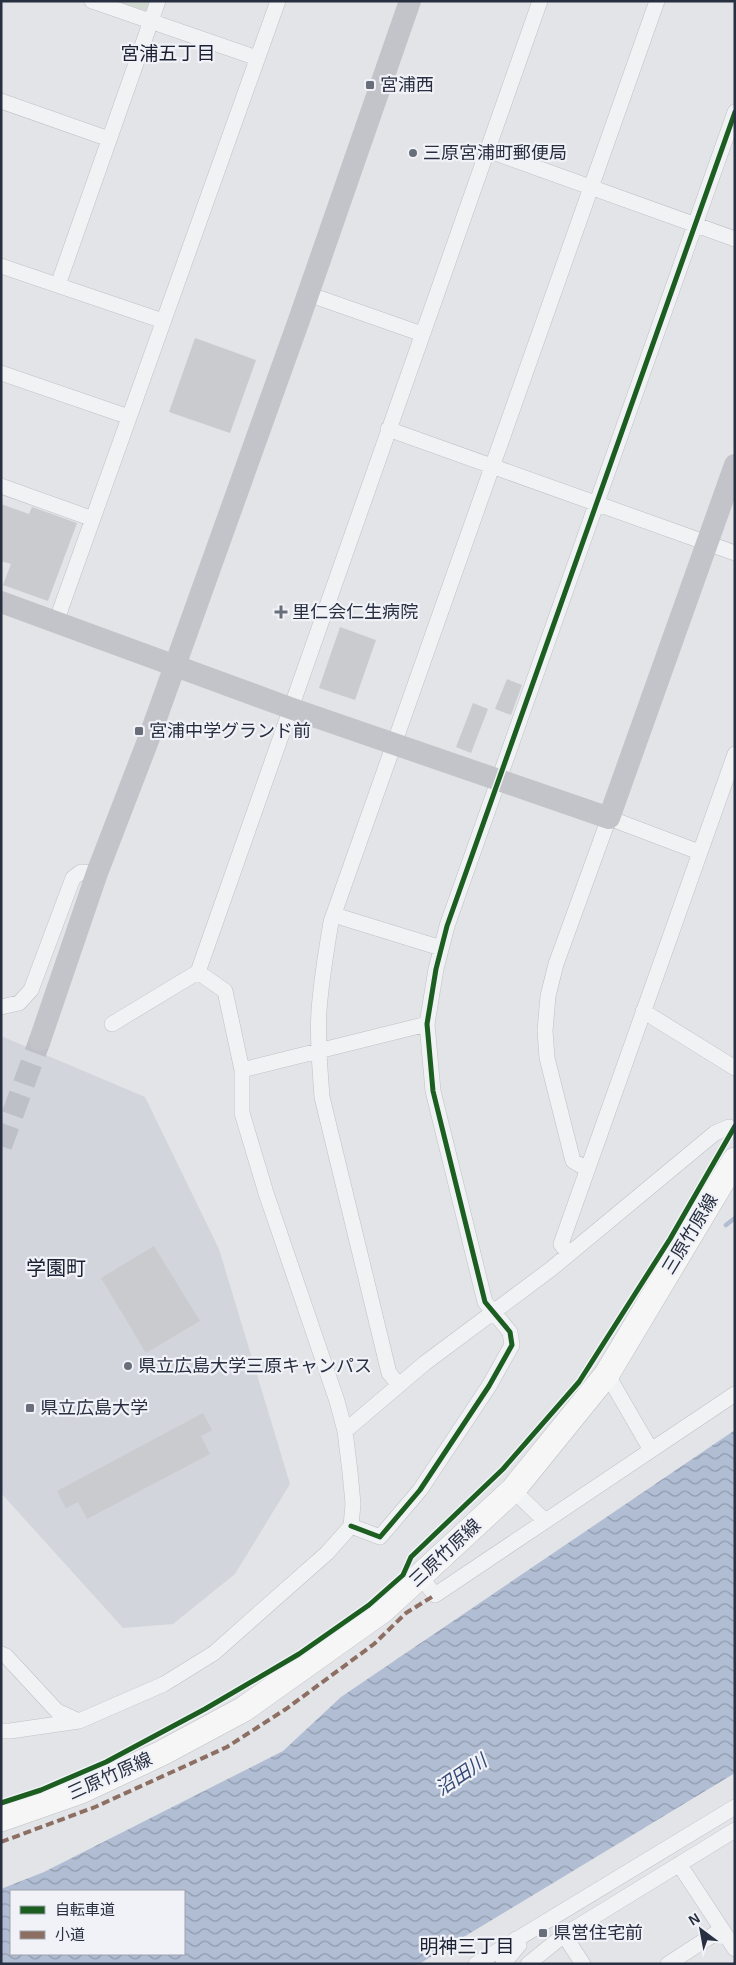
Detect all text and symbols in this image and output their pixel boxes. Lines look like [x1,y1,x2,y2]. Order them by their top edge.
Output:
district label: 宮浦五丁目 [120,43,216,64]
place label: 宮浦西 [380,75,434,95]
marker: 宮浦西 [364,79,376,91]
place label: 三原宮浦町郵便局 [423,143,567,163]
marker: 三原宮浦町郵便局 [407,147,419,159]
place label: 里仁会仁生病院 [292,602,418,622]
marker: 里仁会仁生病院 [274,605,288,619]
place label: 宮浦中学グランド前 [149,721,311,741]
marker: 宮浦中学グランド前 [133,725,145,737]
street label: 三原竹原線 [658,1190,722,1278]
district label: 学園町 [26,1257,86,1279]
place label: 県立広島大学三原キャンパス [138,1356,372,1376]
marker: 県立広島大学三原キャンパス [122,1360,134,1372]
place label: 県立広島大学 [40,1398,148,1418]
marker: 県立広島大学 [24,1402,36,1414]
street label: 三原竹原線 [405,1515,485,1591]
street label: 三原竹原線 [65,1749,155,1803]
water label: 沼田川 [431,1749,492,1800]
legend [10,1890,185,1955]
text: 自転車道 [55,1901,115,1918]
north arrow [676,1905,726,1955]
text: N [686,1910,703,1928]
place label: 県営住宅前 [553,1923,643,1943]
text: 小道 [55,1926,85,1943]
marker: 県営住宅前 [537,1927,549,1939]
district label: 明神三丁目 [419,1936,515,1957]

